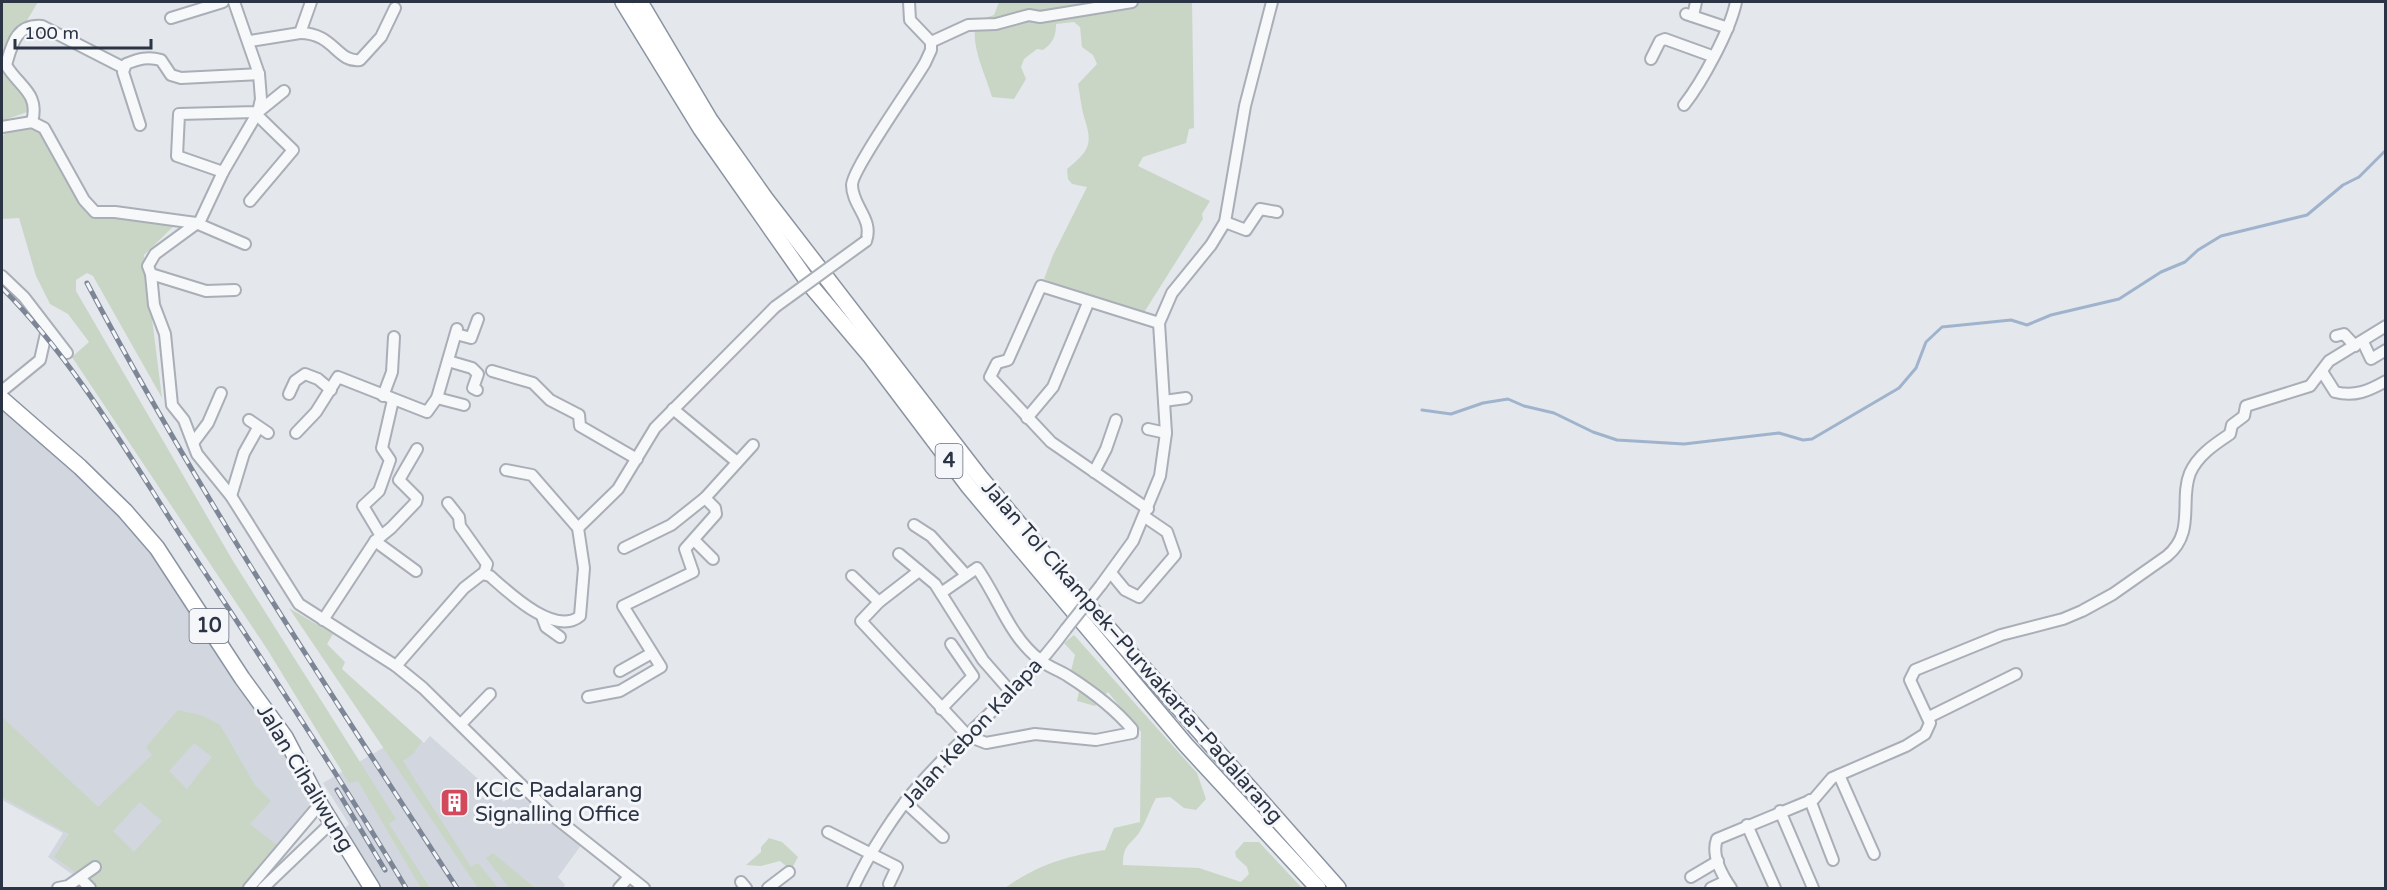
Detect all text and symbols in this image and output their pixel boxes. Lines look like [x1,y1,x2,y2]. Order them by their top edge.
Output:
scale bar [15,12,152,50]
text: 100 m [24,22,79,44]
road number: 4 [936,444,962,478]
street label: Jalan Tol Cikampek–Purwakarta–Padalarang [976,475,1288,829]
road number: 10 [190,609,228,643]
street label: Jalan Kebon Kalapa [896,653,1048,813]
street label: Jalan Cihaliwung [251,700,359,856]
place label: KCIC Padalarang Signalling Office [475,778,642,827]
building icon: KCIC Padalarang Signalling Office [438,786,470,818]

